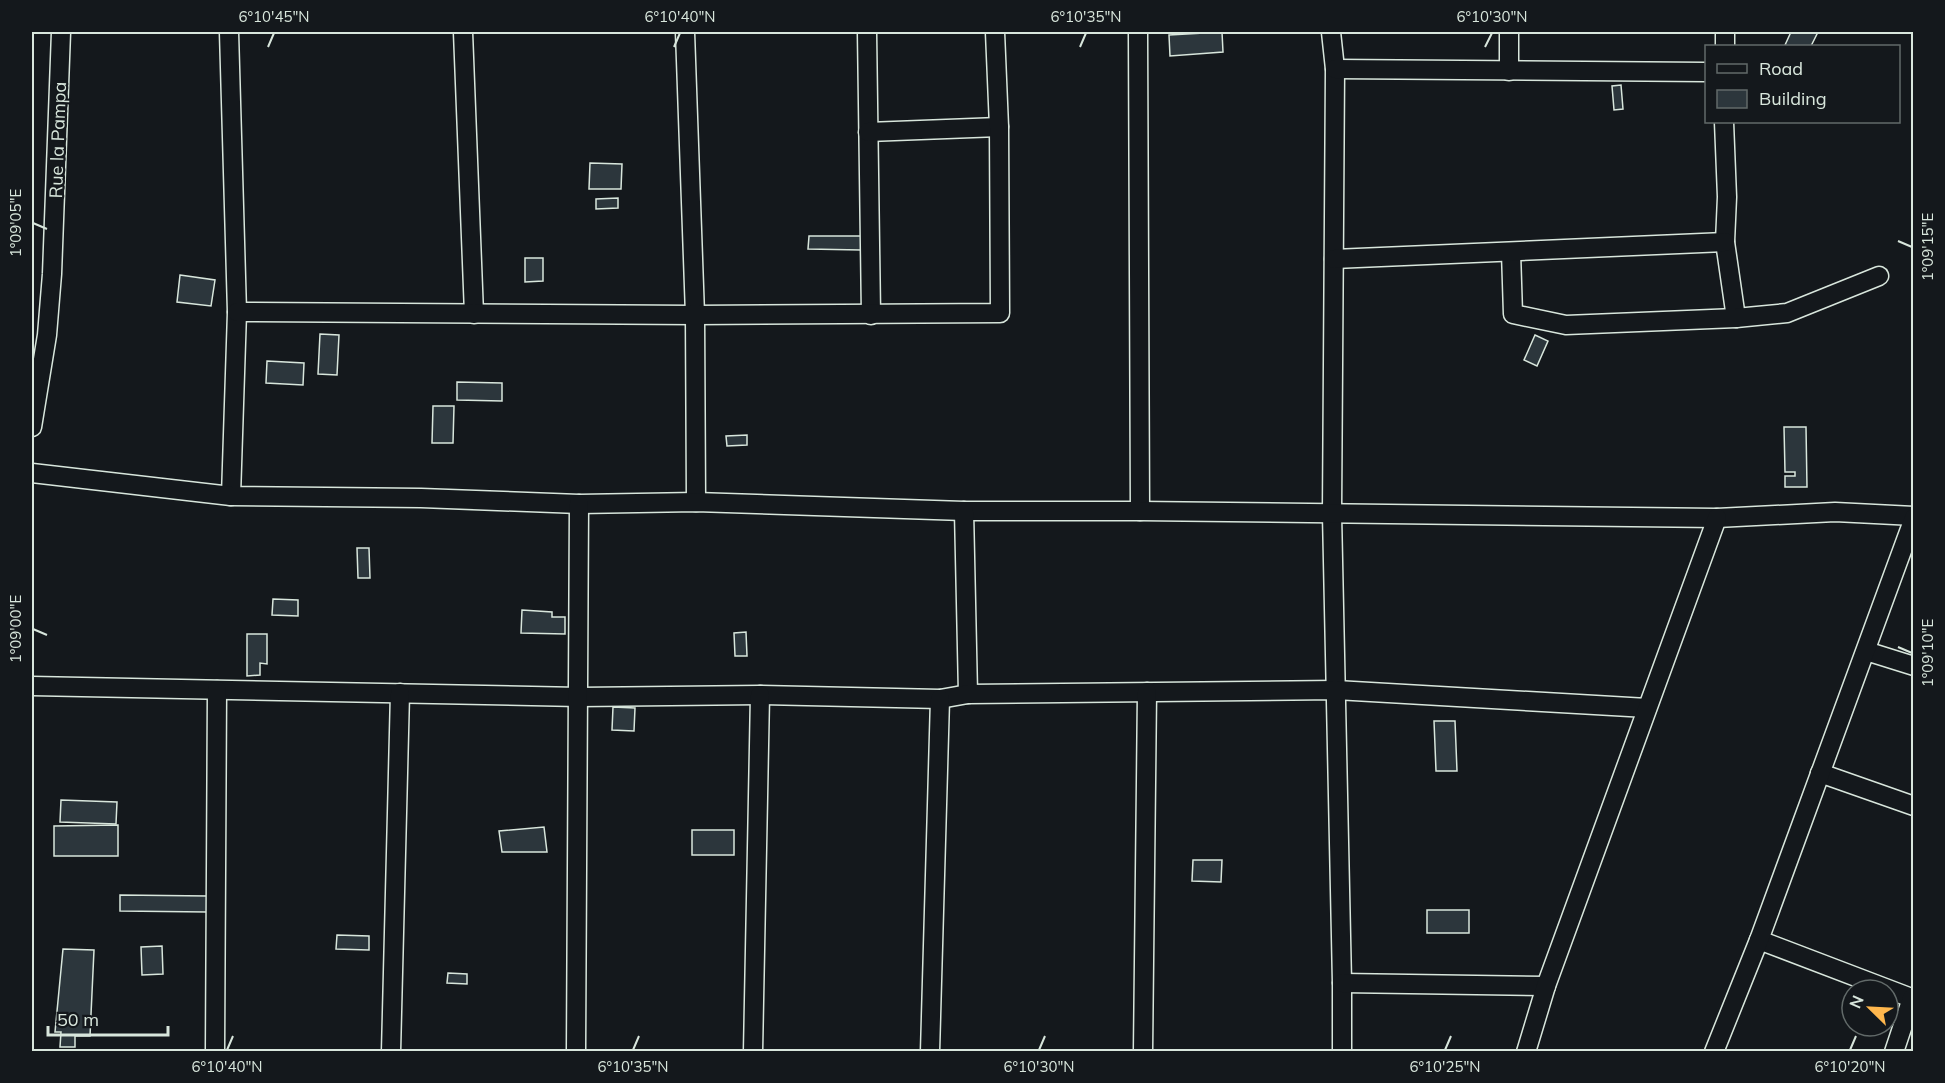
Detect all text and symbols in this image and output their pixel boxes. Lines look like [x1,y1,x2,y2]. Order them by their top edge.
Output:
text: 6°10'45"N [239,7,309,26]
text: 6°10'40"N [645,7,715,26]
text: 6°10'35"N [1051,7,1121,26]
text: 6°10'30"N [1457,7,1527,26]
legend [1705,45,1900,123]
text: Road [1759,57,1803,80]
street label: Rue la Pampa [44,81,71,199]
text: Building [1759,87,1827,110]
text: 1°09'05"E [6,189,25,257]
text: 1°09'15"E [1918,213,1937,281]
text: 1°09'00"E [6,595,25,663]
text: 1°09'10"E [1918,619,1937,687]
north arrow [1840,978,1900,1038]
text: N [1845,992,1868,1011]
scale bar [48,999,168,1037]
text: 50 m [57,1008,99,1031]
text: 6°10'40"N [192,1057,262,1076]
text: 6°10'35"N [598,1057,668,1076]
text: 6°10'30"N [1004,1057,1074,1076]
text: 6°10'25"N [1410,1057,1480,1076]
text: 6°10'20"N [1815,1057,1885,1076]

